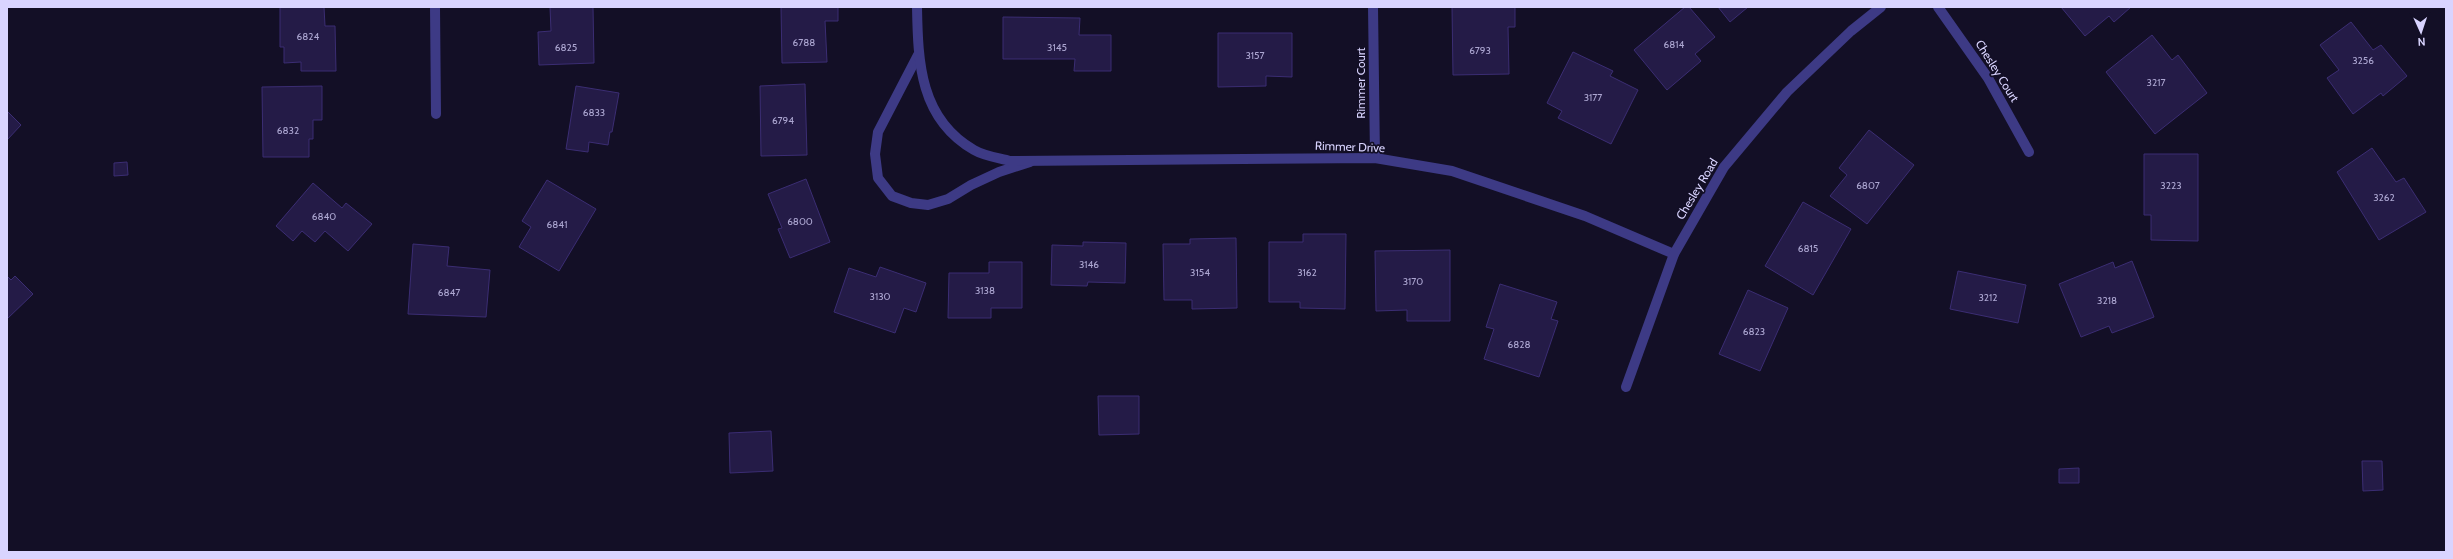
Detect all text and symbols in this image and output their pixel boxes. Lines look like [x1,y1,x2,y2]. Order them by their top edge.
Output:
north arrow [2401,12,2441,52]
house number: 6824 [297,30,320,43]
text: N [2417,35,2426,49]
house number: 6788 [793,36,815,49]
street label: Chesley Court [1972,37,2022,105]
house number: 6814 [1664,38,1685,51]
house number: 6825 [555,41,577,54]
house number: 3145 [1047,41,1067,54]
house number: 6793 [1469,44,1491,57]
street label: Rimmer Court [1353,47,1368,119]
house number: 3157 [1245,49,1265,62]
house number: 3256 [2352,54,2374,67]
house number: 3217 [2147,76,2165,89]
house number: 3177 [1584,91,1602,104]
house number: 6833 [583,106,605,119]
house number: 6794 [772,114,794,127]
house number: 6832 [277,124,299,137]
street label: Rimmer Drive [1315,138,1385,155]
street label: Chesley Road [1672,155,1721,222]
house number: 6807 [1856,179,1880,192]
house number: 3223 [2160,179,2182,192]
house number: 3262 [2373,191,2395,204]
house number: 6840 [312,210,336,223]
house number: 6800 [787,215,813,228]
house number: 6841 [547,218,567,231]
house number: 6815 [1798,242,1818,255]
house number: 3146 [1079,258,1099,271]
house number: 3154 [1190,266,1210,279]
house number: 3162 [1297,266,1317,279]
house number: 3170 [1403,275,1423,288]
house number: 3138 [975,284,995,297]
house number: 6847 [438,286,460,299]
house number: 3130 [869,290,891,303]
house number: 3212 [1978,291,1998,304]
house number: 3218 [2097,294,2117,307]
house number: 6823 [1743,325,1765,338]
house number: 6828 [1507,338,1531,351]

